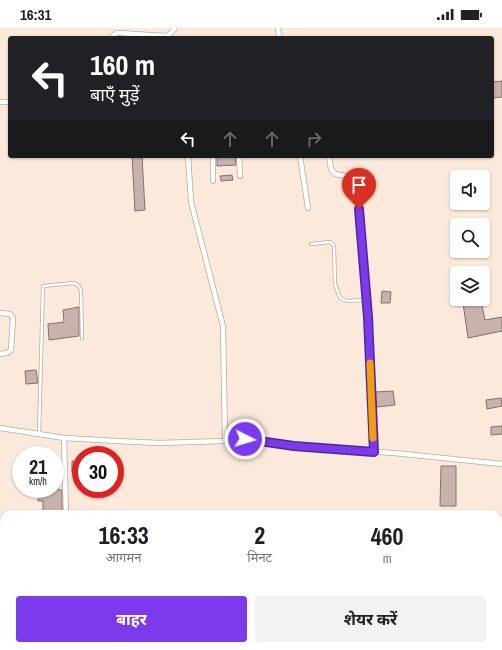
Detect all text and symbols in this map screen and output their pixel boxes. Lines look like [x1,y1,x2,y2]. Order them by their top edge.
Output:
text: 16:31 [20,4,51,25]
text: 160 m [90,46,155,84]
icon: left [24,52,76,104]
text: बाएँ मुड़ें [90,82,139,107]
icon: left [177,128,199,150]
icon: ahead [219,128,241,150]
icon: ahead [261,128,283,150]
icon: right [303,128,325,150]
pin [342,168,376,209]
map controls [450,170,490,306]
button: sound [450,170,490,210]
icon: arrive [348,174,370,196]
button: search [450,218,490,258]
button: layers [450,266,490,306]
position arrow [224,418,266,460]
speed limit sign: 30 [72,446,124,498]
text: 21 [29,453,47,480]
text: km/h [29,475,47,488]
text: 16:33 [98,519,149,551]
text: 2 [254,519,265,551]
text: 460 [371,520,404,552]
text: आगमन [106,549,141,566]
text: मिनट [247,549,272,566]
text: m [383,550,392,567]
button: बाहर [16,596,247,642]
button: शेयर करें [255,596,486,642]

